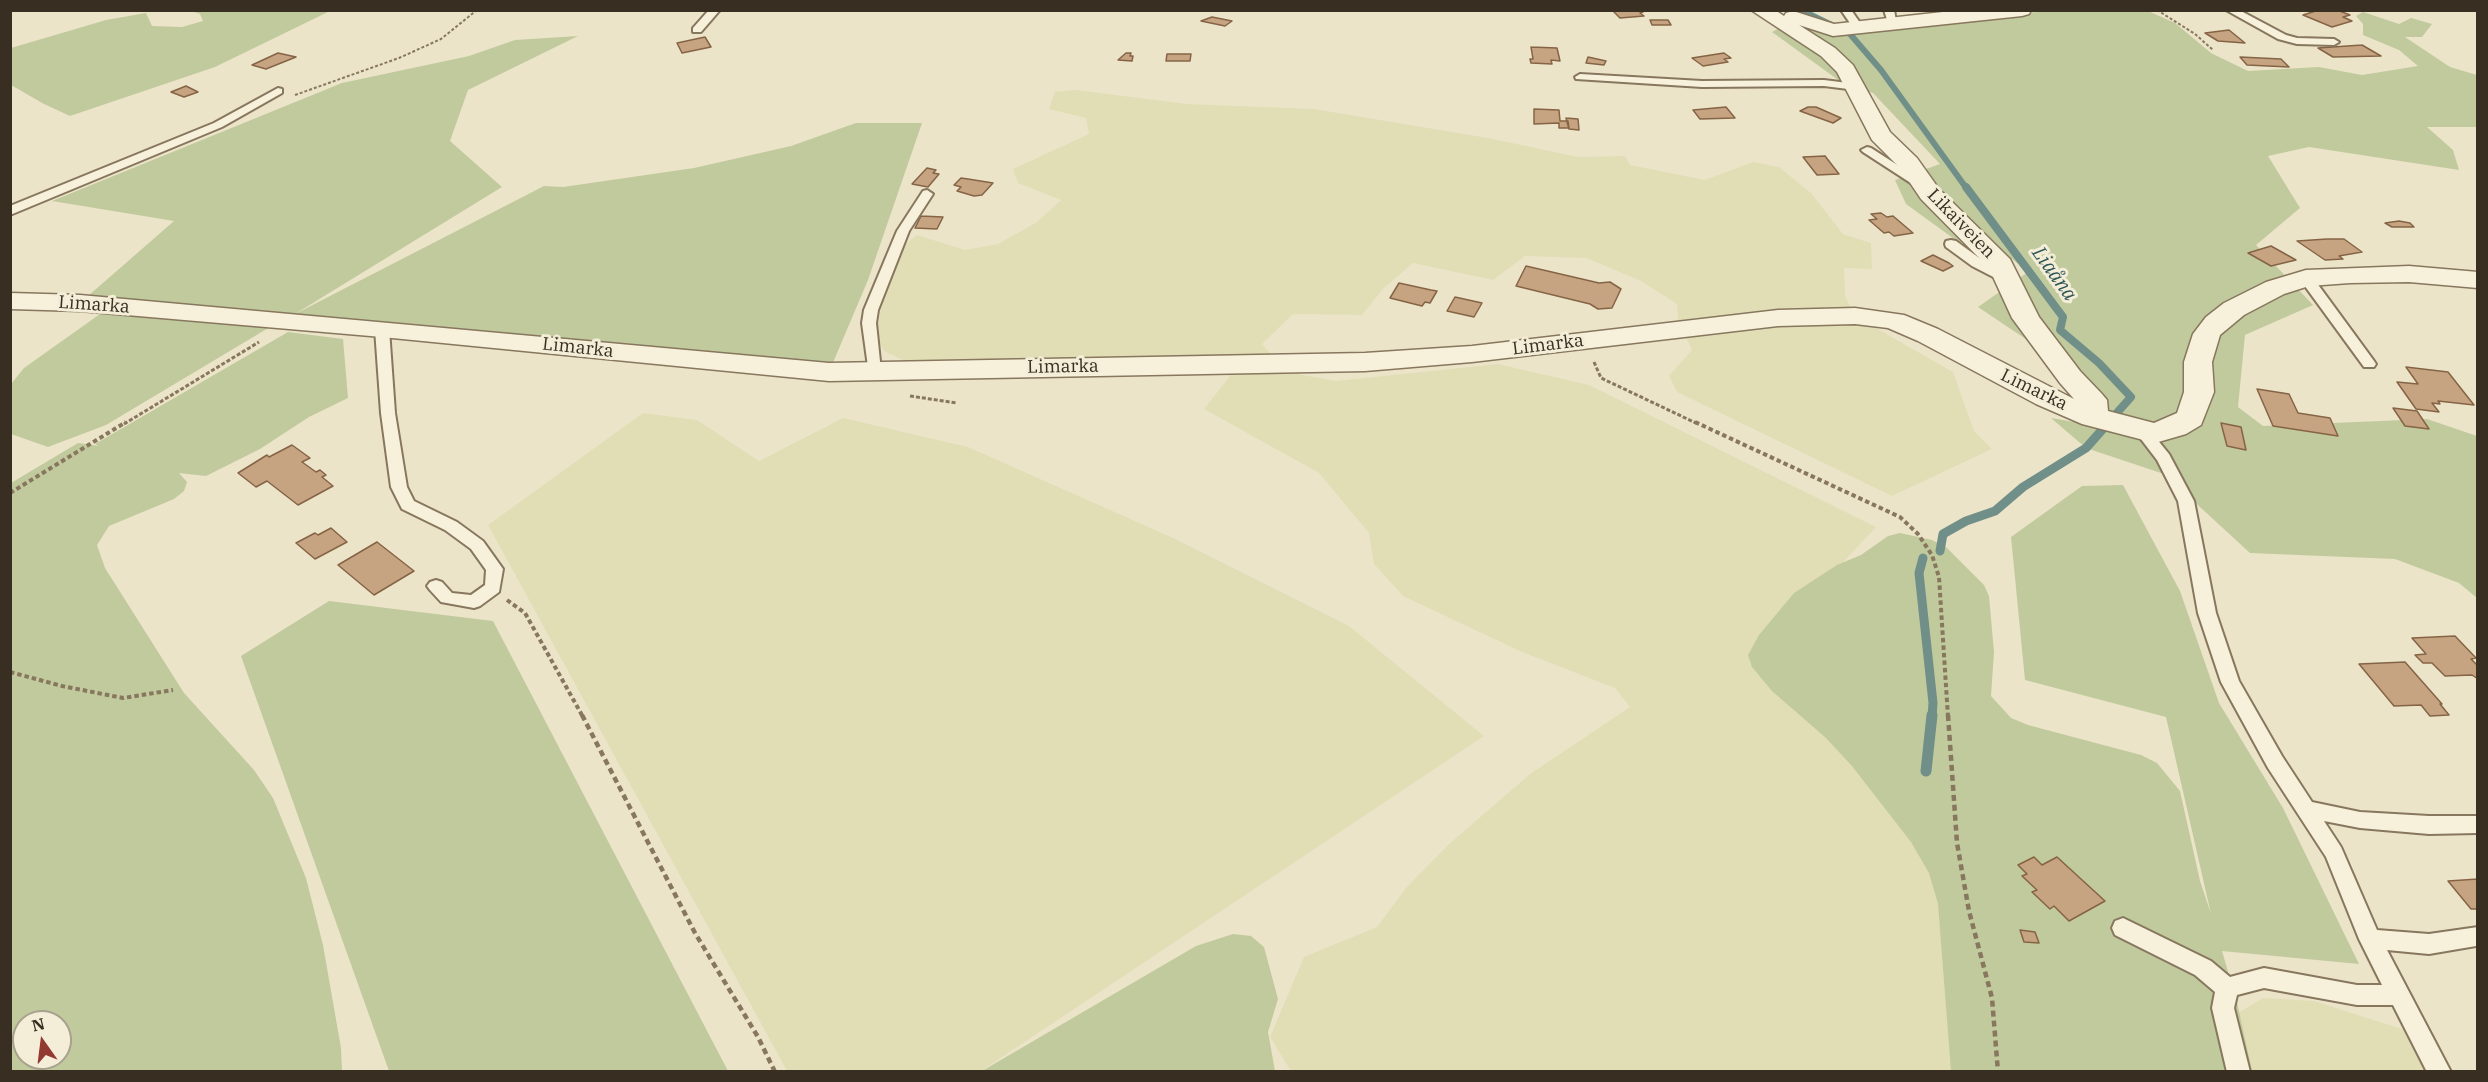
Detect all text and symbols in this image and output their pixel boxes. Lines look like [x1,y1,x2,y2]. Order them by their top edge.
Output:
street label: Likaiveien [1923,185,1999,263]
water label: Liaåna [2026,242,2082,306]
street label: Limarka [58,292,130,318]
street label: Limarka [1511,330,1585,360]
street label: Limarka [541,334,615,362]
street label: Limarka [1027,356,1099,378]
street label: Limarka [1997,365,2071,415]
north arrow [12,1010,72,1070]
text: N [30,1013,47,1036]

